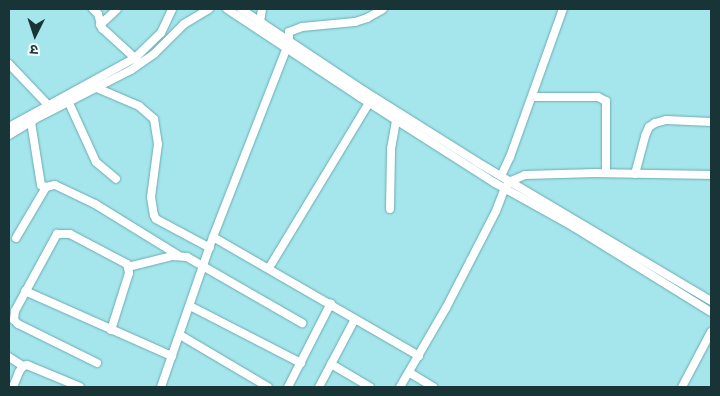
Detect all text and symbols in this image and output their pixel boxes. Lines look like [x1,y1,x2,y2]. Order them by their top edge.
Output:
north arrow [10,10,60,60]
text: उ [29,41,39,60]

